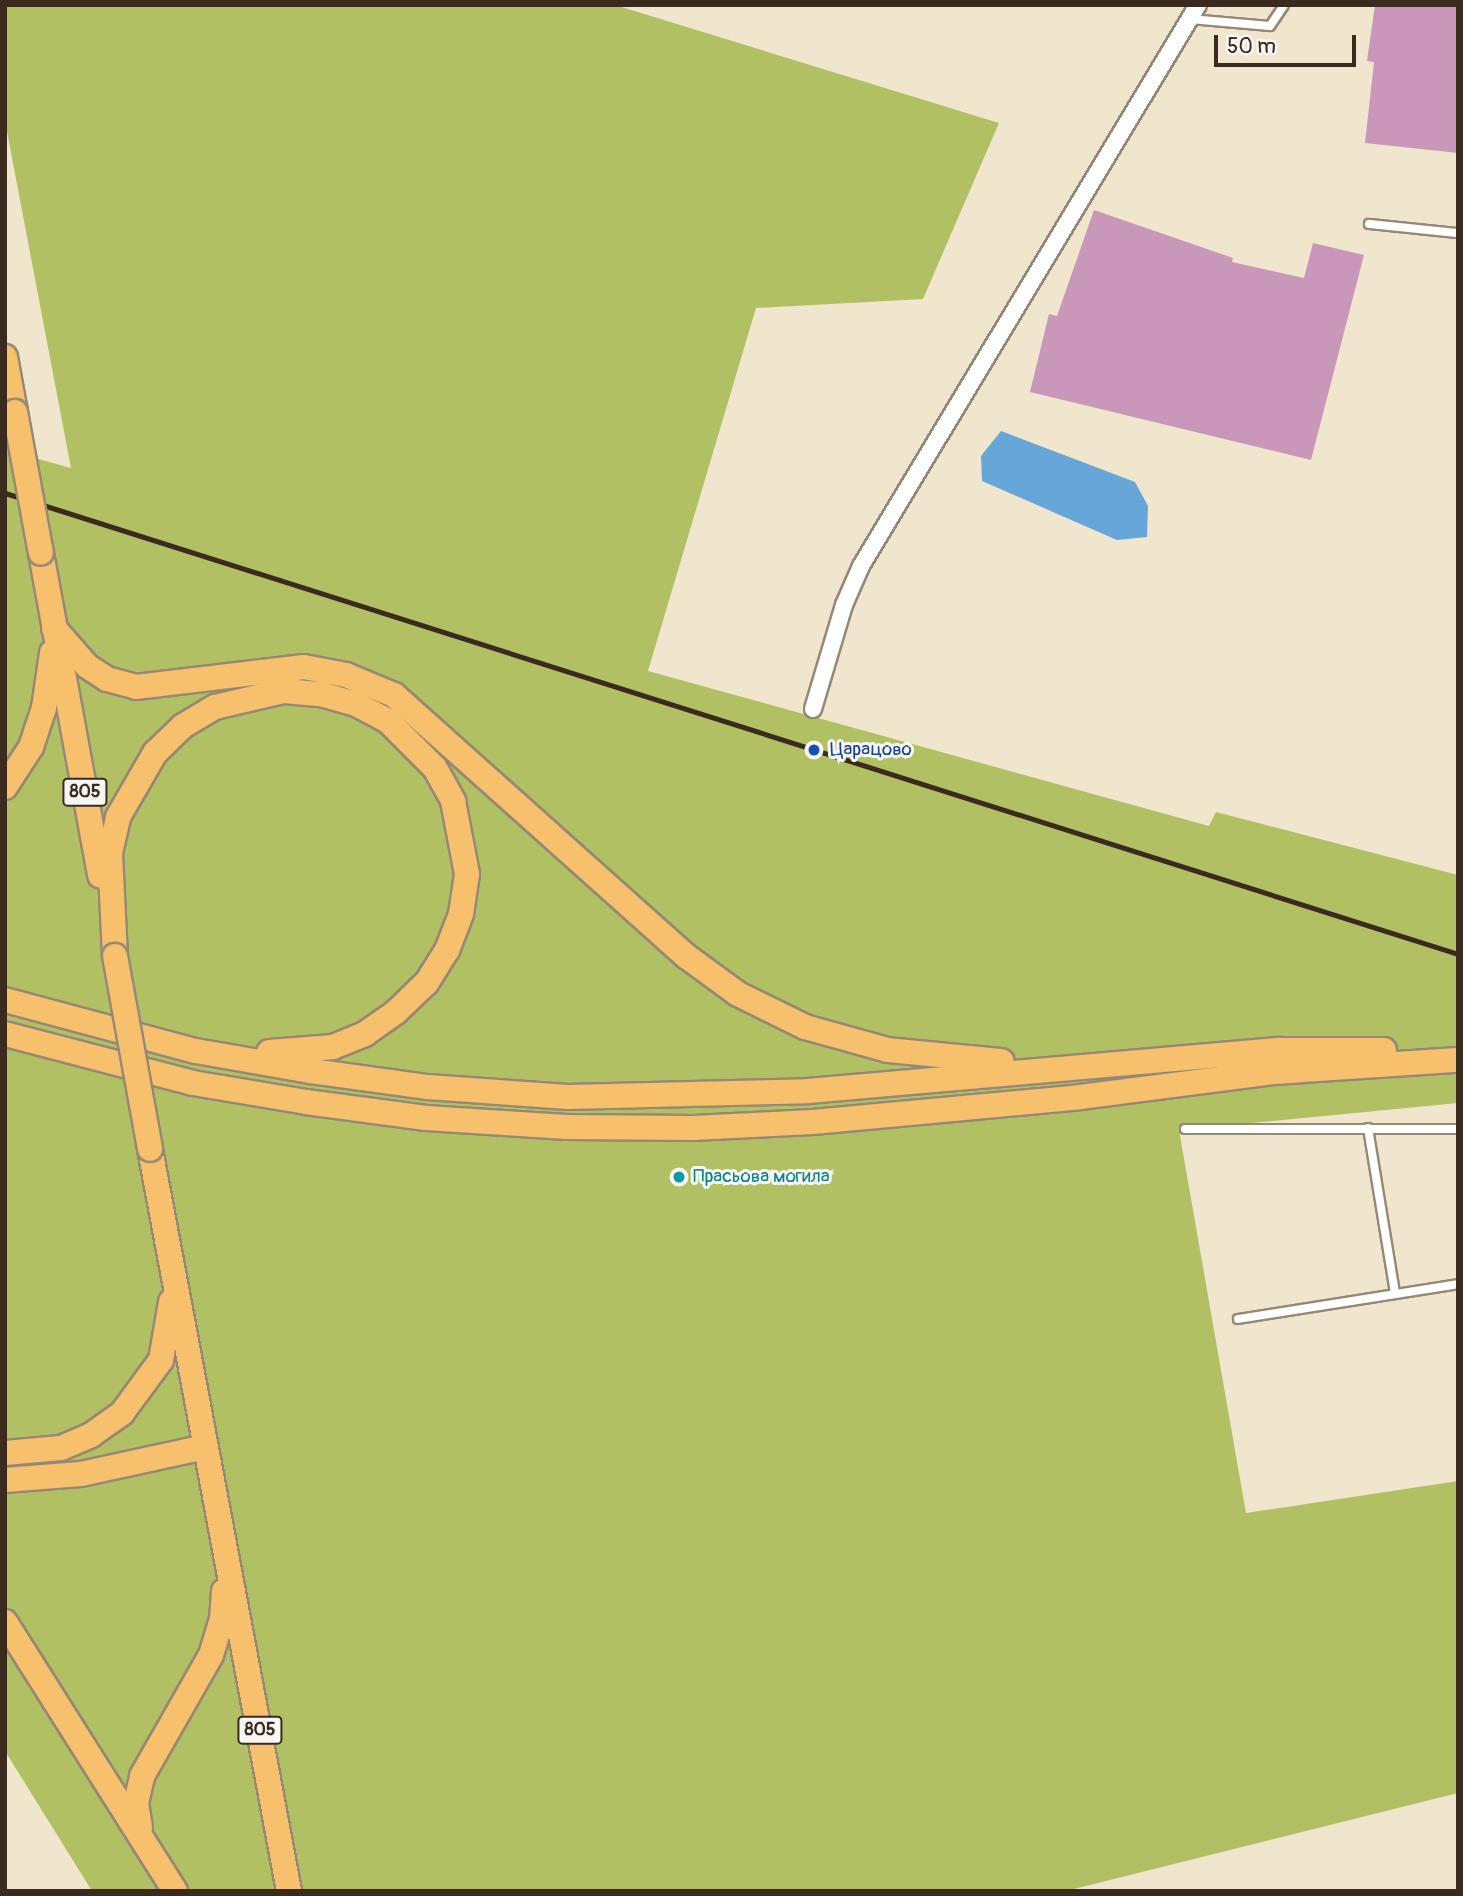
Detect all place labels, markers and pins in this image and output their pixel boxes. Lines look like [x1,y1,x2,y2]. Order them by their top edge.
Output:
place label: Царацово [830,739,912,761]
marker: Царацово [804,740,824,760]
place label: Прасьова могила [693,1166,830,1188]
marker: Прасьова могила [671,1169,687,1185]

